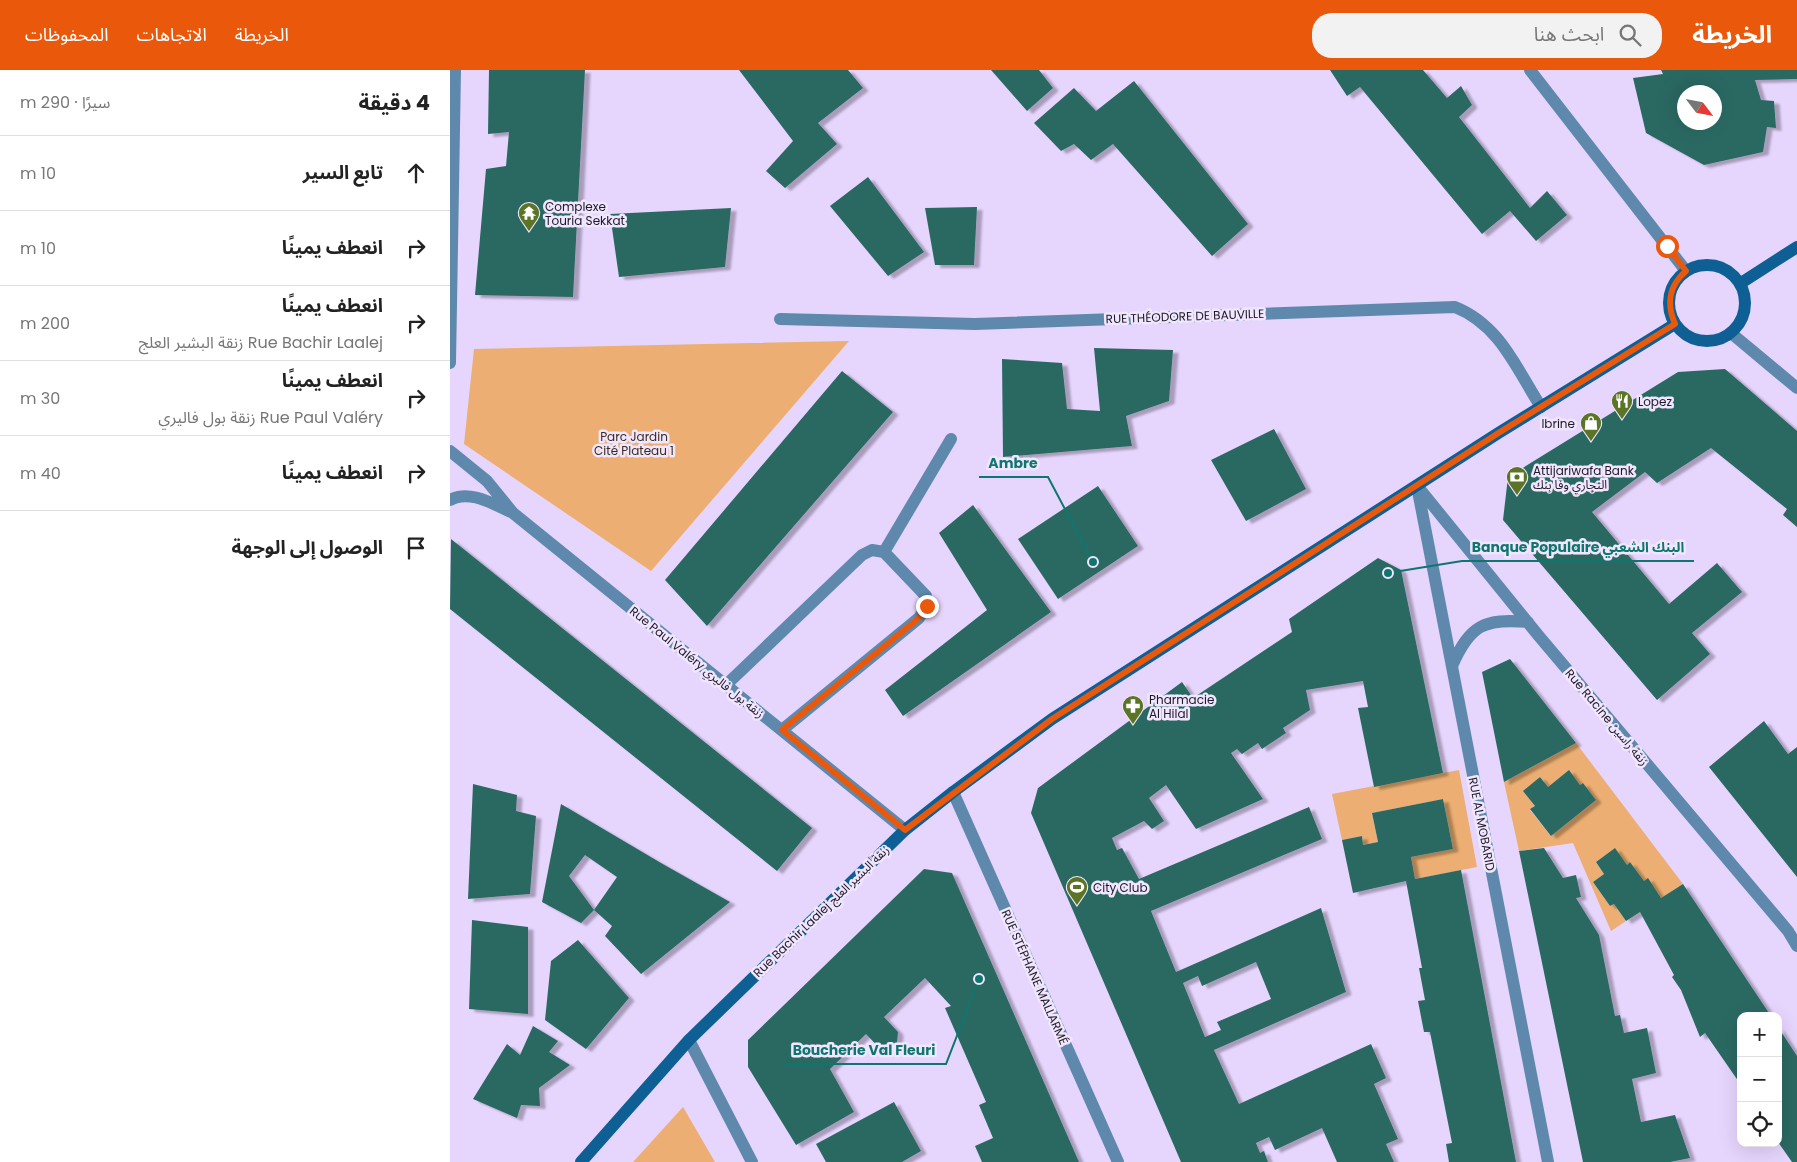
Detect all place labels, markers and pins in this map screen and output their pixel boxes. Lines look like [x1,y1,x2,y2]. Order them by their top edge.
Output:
place label: Complexe Touria Sekkat [545,198,625,229]
temple icon: Complexe Touria Sekkat [517,201,541,232]
restaurant icon: Lopez [1610,389,1634,420]
place label: Lopez [1638,393,1672,410]
shop icon: Ibrine [1579,411,1603,442]
place label: Ibrine [1541,415,1575,432]
callout: Ambre [979,448,1048,477]
place label: Attijariwafa Bank التجاري وفا بنك [1533,462,1635,494]
bank icon: Attijariwafa Bank التجاري وفا بنك [1505,465,1529,496]
callout: Banque Populaire البنك الشعبي [1462,532,1694,561]
place label: Pharmacie Al Hilal [1149,691,1214,722]
pharmacy icon: Pharmacie Al Hilal [1121,694,1145,725]
sports icon: City Club [1065,875,1089,906]
place label: City Club [1093,879,1148,896]
callout: Boucherie Val Fleuri [783,1035,946,1064]

